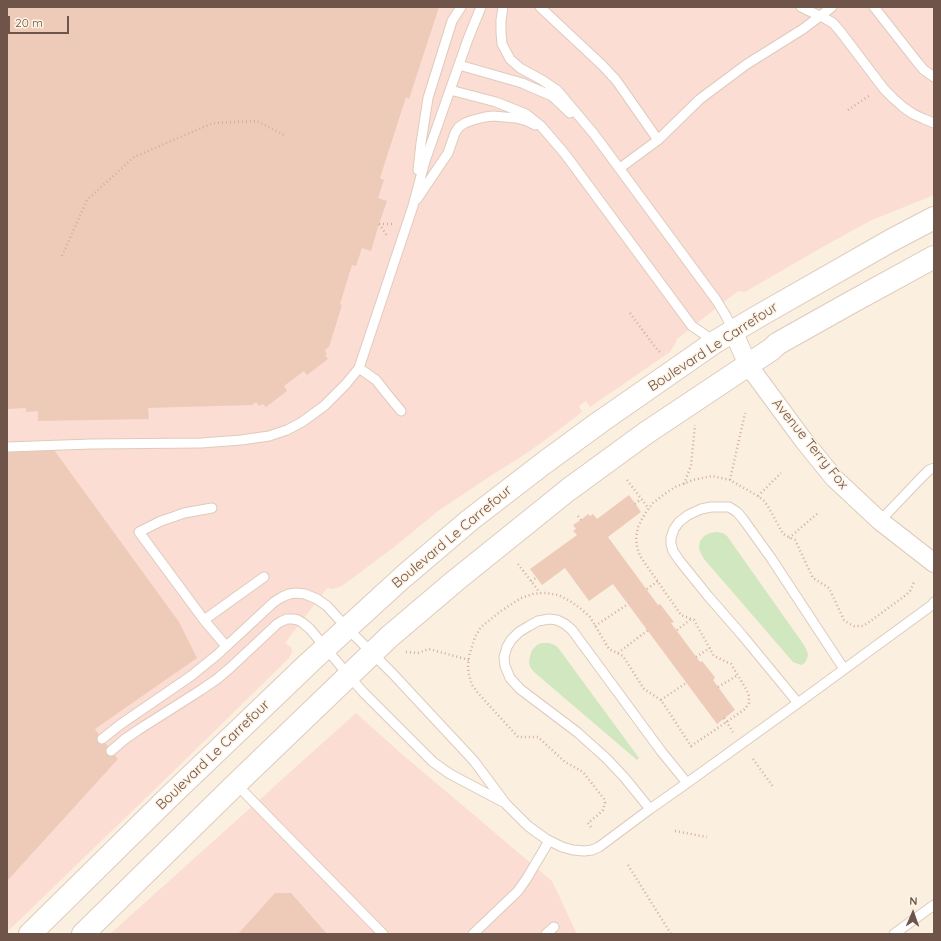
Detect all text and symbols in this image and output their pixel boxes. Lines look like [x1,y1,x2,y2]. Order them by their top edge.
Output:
scale bar [10,8,71,34]
text: 20 m [15,15,43,30]
street label: Boulevard Le Carrefour [645,299,781,395]
street label: Avenue Terry Fox [768,395,852,493]
street label: Boulevard Le Carrefour [389,482,515,592]
street label: Boulevard Le Carrefour [153,696,273,814]
north arrow [893,893,933,933]
text: N [909,894,918,908]

